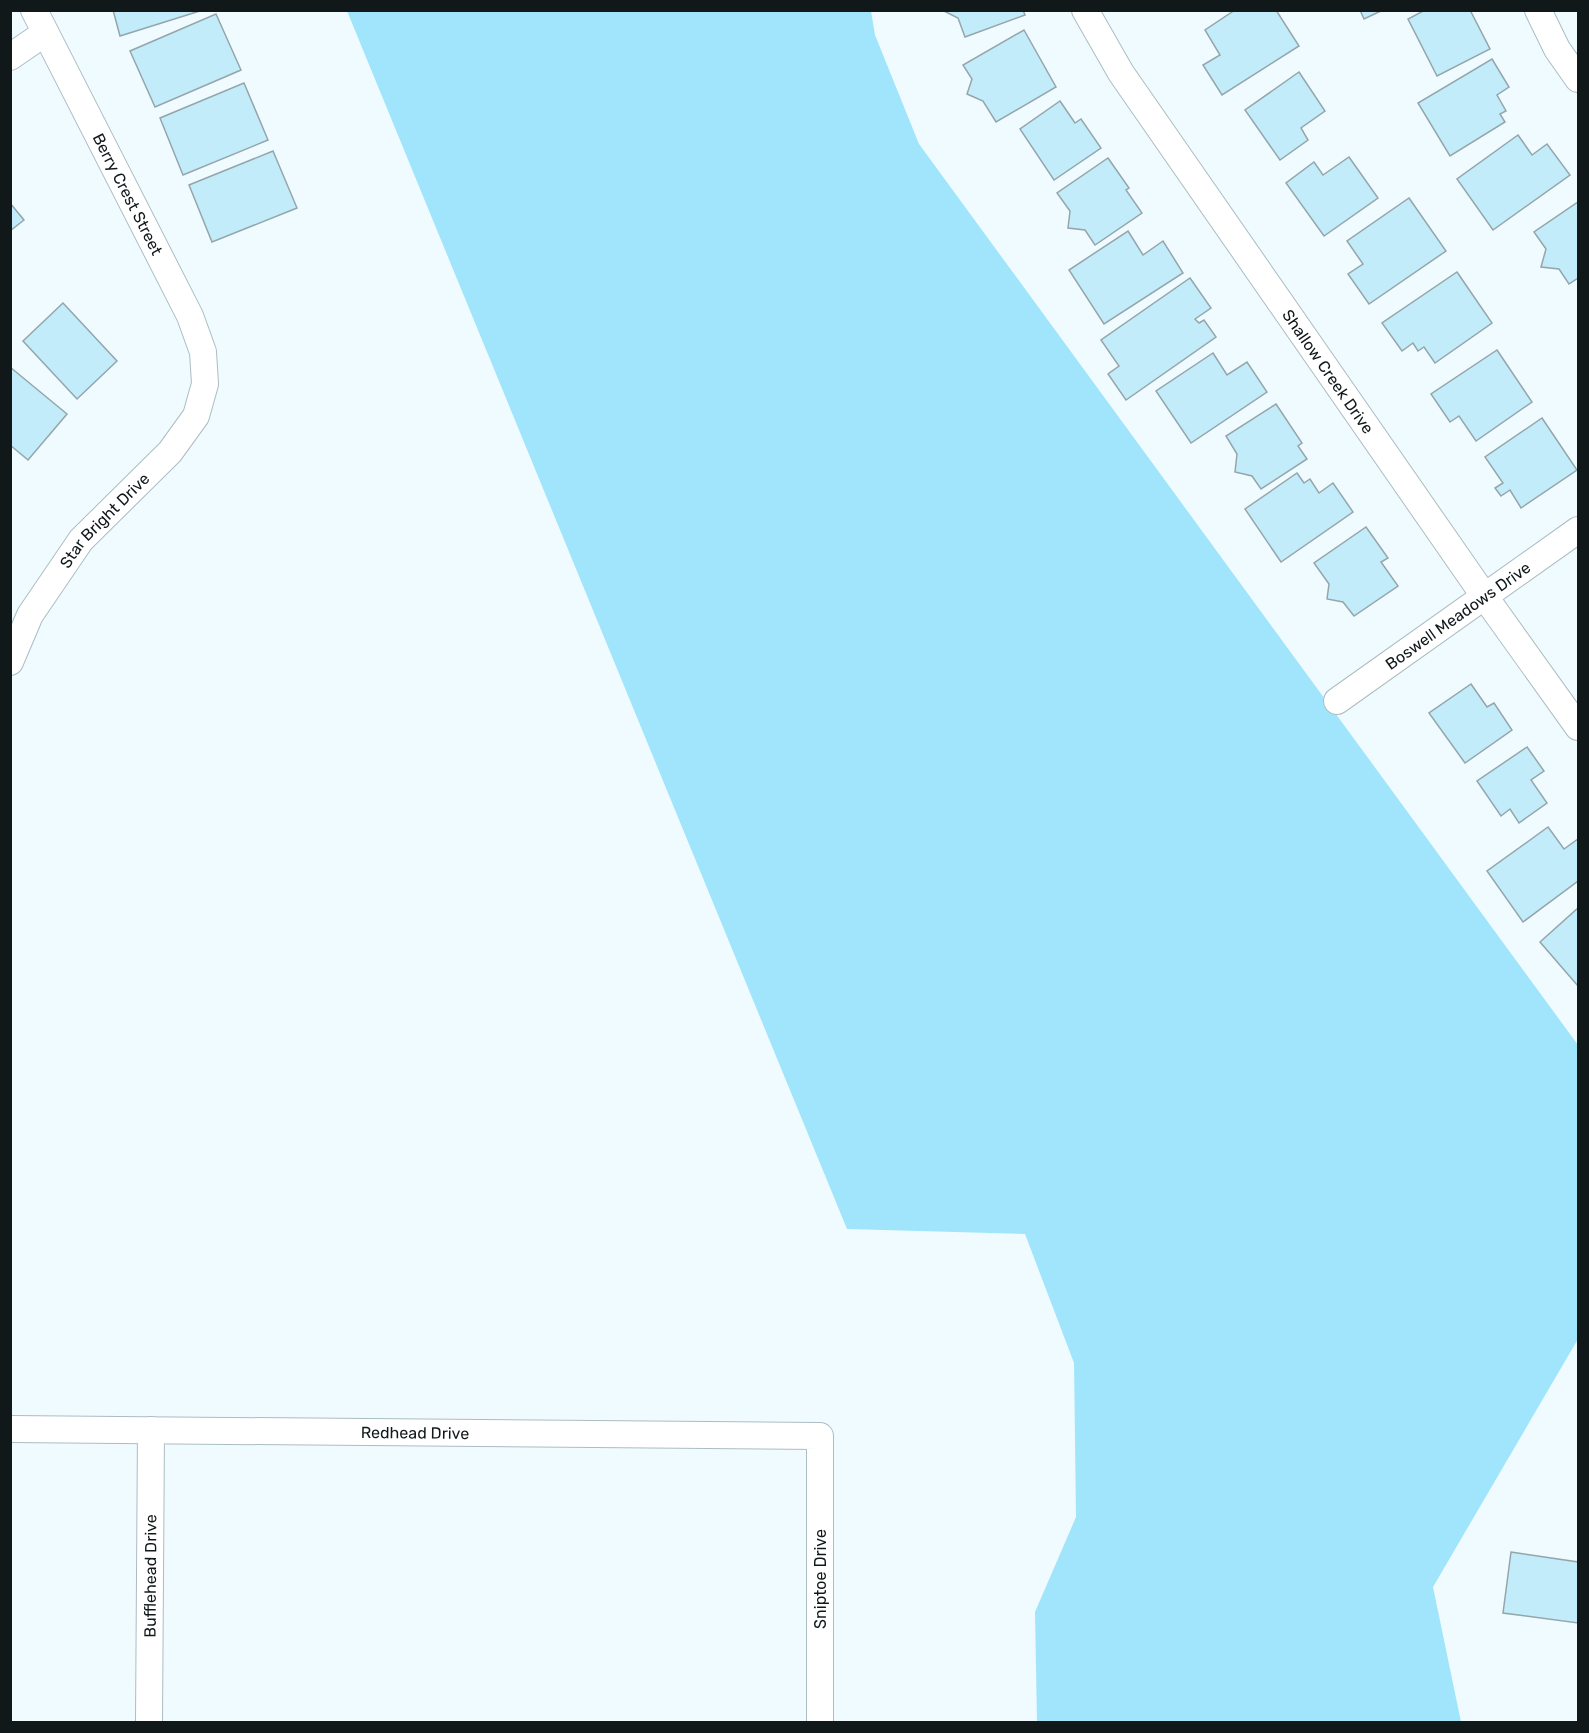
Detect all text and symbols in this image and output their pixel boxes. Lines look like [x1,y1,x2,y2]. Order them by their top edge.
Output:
street label: Berry Crest Street [89,130,166,258]
street label: Shallow Creek Drive [1278,306,1378,438]
street label: Star Bright Drive [56,469,153,572]
street label: Boswell Meadows Drive [1382,558,1534,674]
street label: Redhead Drive [361,1423,469,1443]
street label: Bufflehead Drive [141,1514,160,1638]
street label: Sniptoe Drive [811,1529,830,1629]

